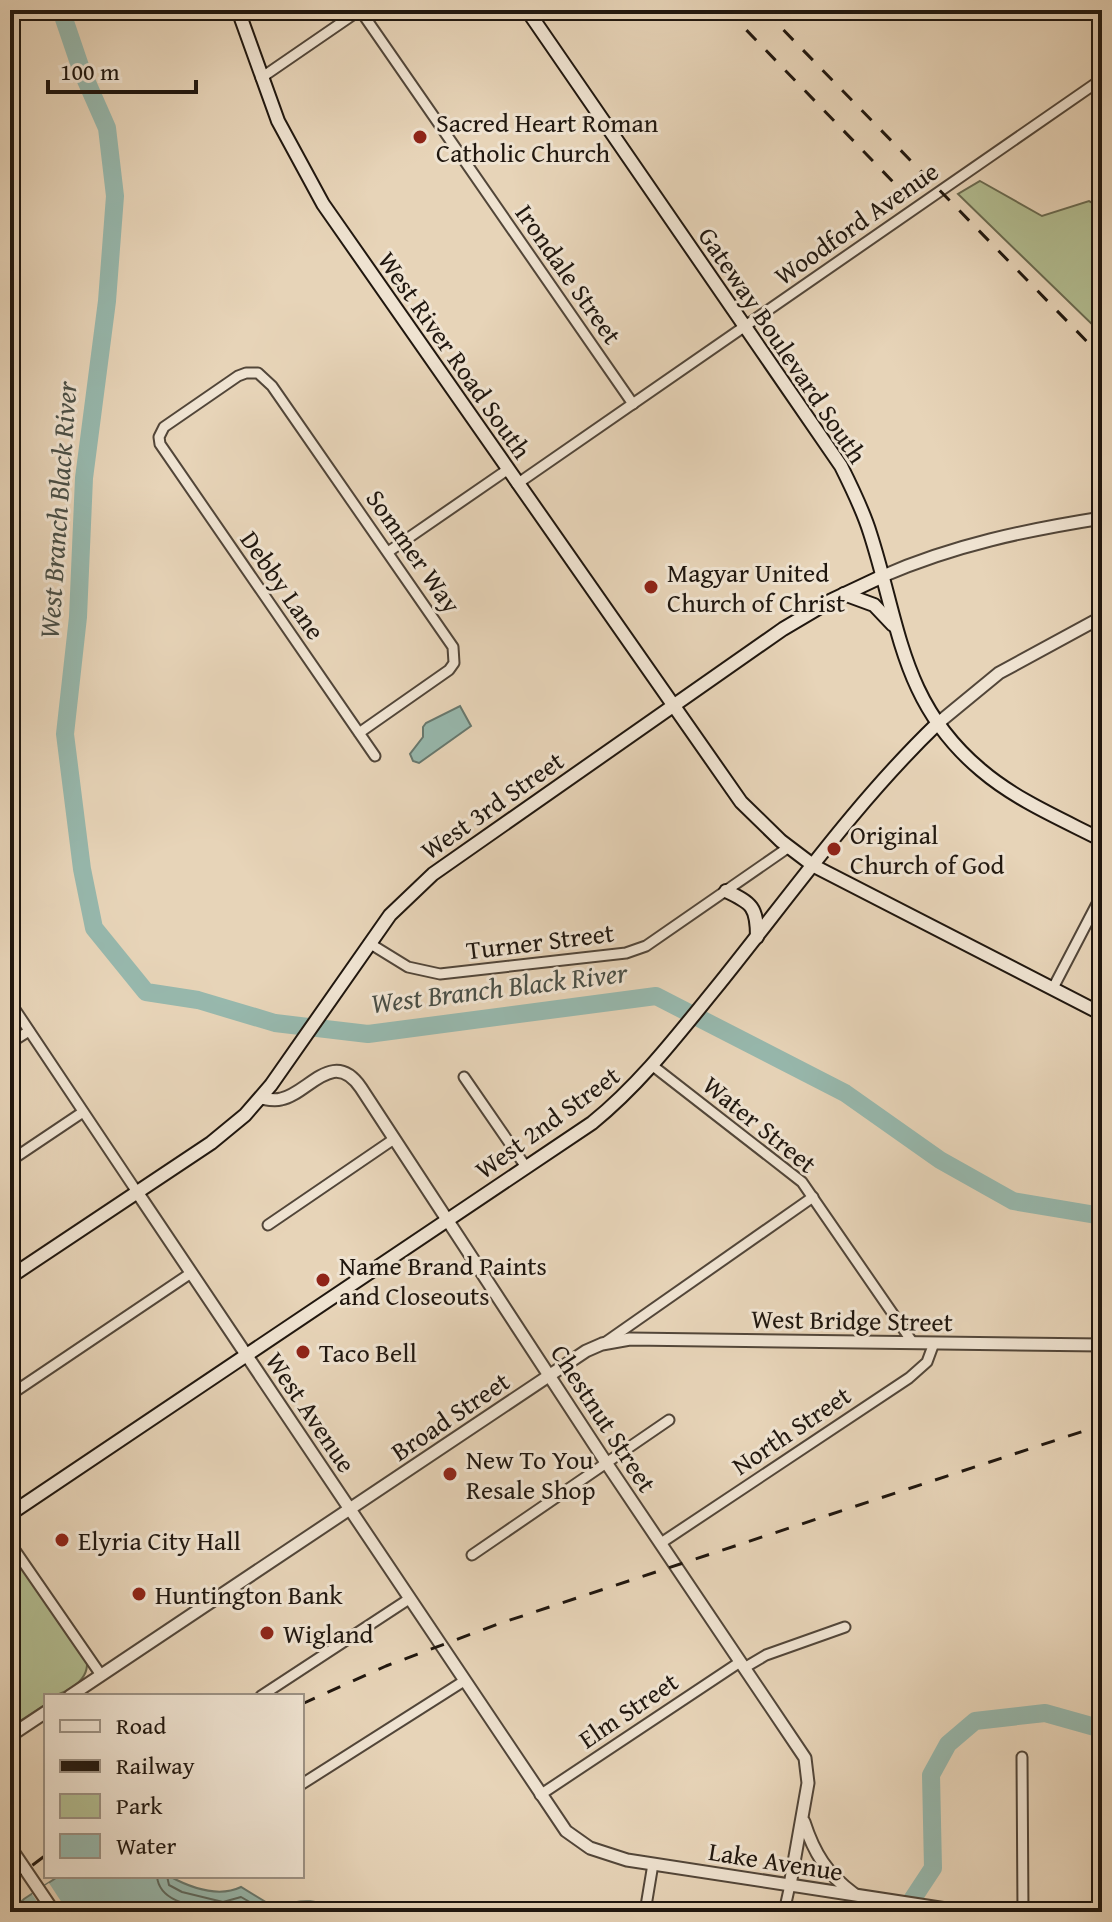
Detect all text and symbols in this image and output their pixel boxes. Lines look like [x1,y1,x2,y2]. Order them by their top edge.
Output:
scale bar [48,44,196,94]
text: 100 m [60,54,120,89]
place label: Sacred Heart Roman Catholic Church [436,103,659,172]
marker: Sacred Heart Roman Catholic Church [411,128,429,146]
street label: Woodford Avenue [766,152,946,294]
street label: Irondale Street [506,196,632,352]
street label: Gateway Boulevard South [689,219,877,472]
street label: West River Road South [369,243,542,467]
water label: West Branch Black River [28,378,87,640]
street label: Sommer Way [357,481,471,621]
street label: Debby Lane [231,522,335,648]
place label: Magyar United Church of Christ [667,553,845,622]
marker: Magyar United Church of Christ [642,578,660,596]
street label: West 3rd Street [412,741,572,869]
place label: Original Church of God [850,815,1004,884]
marker: Original Church of God [825,840,843,858]
street label: Turner Street [464,913,616,969]
water label: West Branch Black River [369,951,631,1023]
street label: West 2nd Street [466,1056,628,1188]
street label: Water Street [694,1066,826,1182]
place label: Name Brand Paints and Closeouts [339,1246,547,1315]
marker: Name Brand Paints and Closeouts [314,1271,332,1289]
street label: West Bridge Street [751,1299,953,1341]
place label: Taco Bell [319,1333,417,1372]
street label: Chestnut Street [541,1336,667,1500]
marker: Taco Bell [294,1343,312,1361]
street label: West Avenue [256,1344,366,1480]
street label: Broad Street [383,1362,517,1470]
street label: North Street [724,1376,858,1484]
place label: New To You Resale Shop [466,1440,596,1509]
marker: New To You Resale Shop [441,1465,459,1483]
place label: Elyria City Hall [78,1521,241,1560]
marker: Elyria City Hall [53,1531,71,1549]
place label: Huntington Bank [155,1575,343,1614]
marker: Huntington Bank [130,1585,148,1603]
place label: Wigland [283,1614,374,1653]
marker: Wigland [258,1624,276,1642]
street label: Elm Street [570,1662,686,1758]
legend [44,1694,304,1878]
text: Road [116,1708,166,1743]
text: Railway [116,1748,195,1783]
text: Park [116,1788,163,1823]
text: Water [116,1828,177,1863]
street label: Lake Avenue [706,1831,846,1891]

